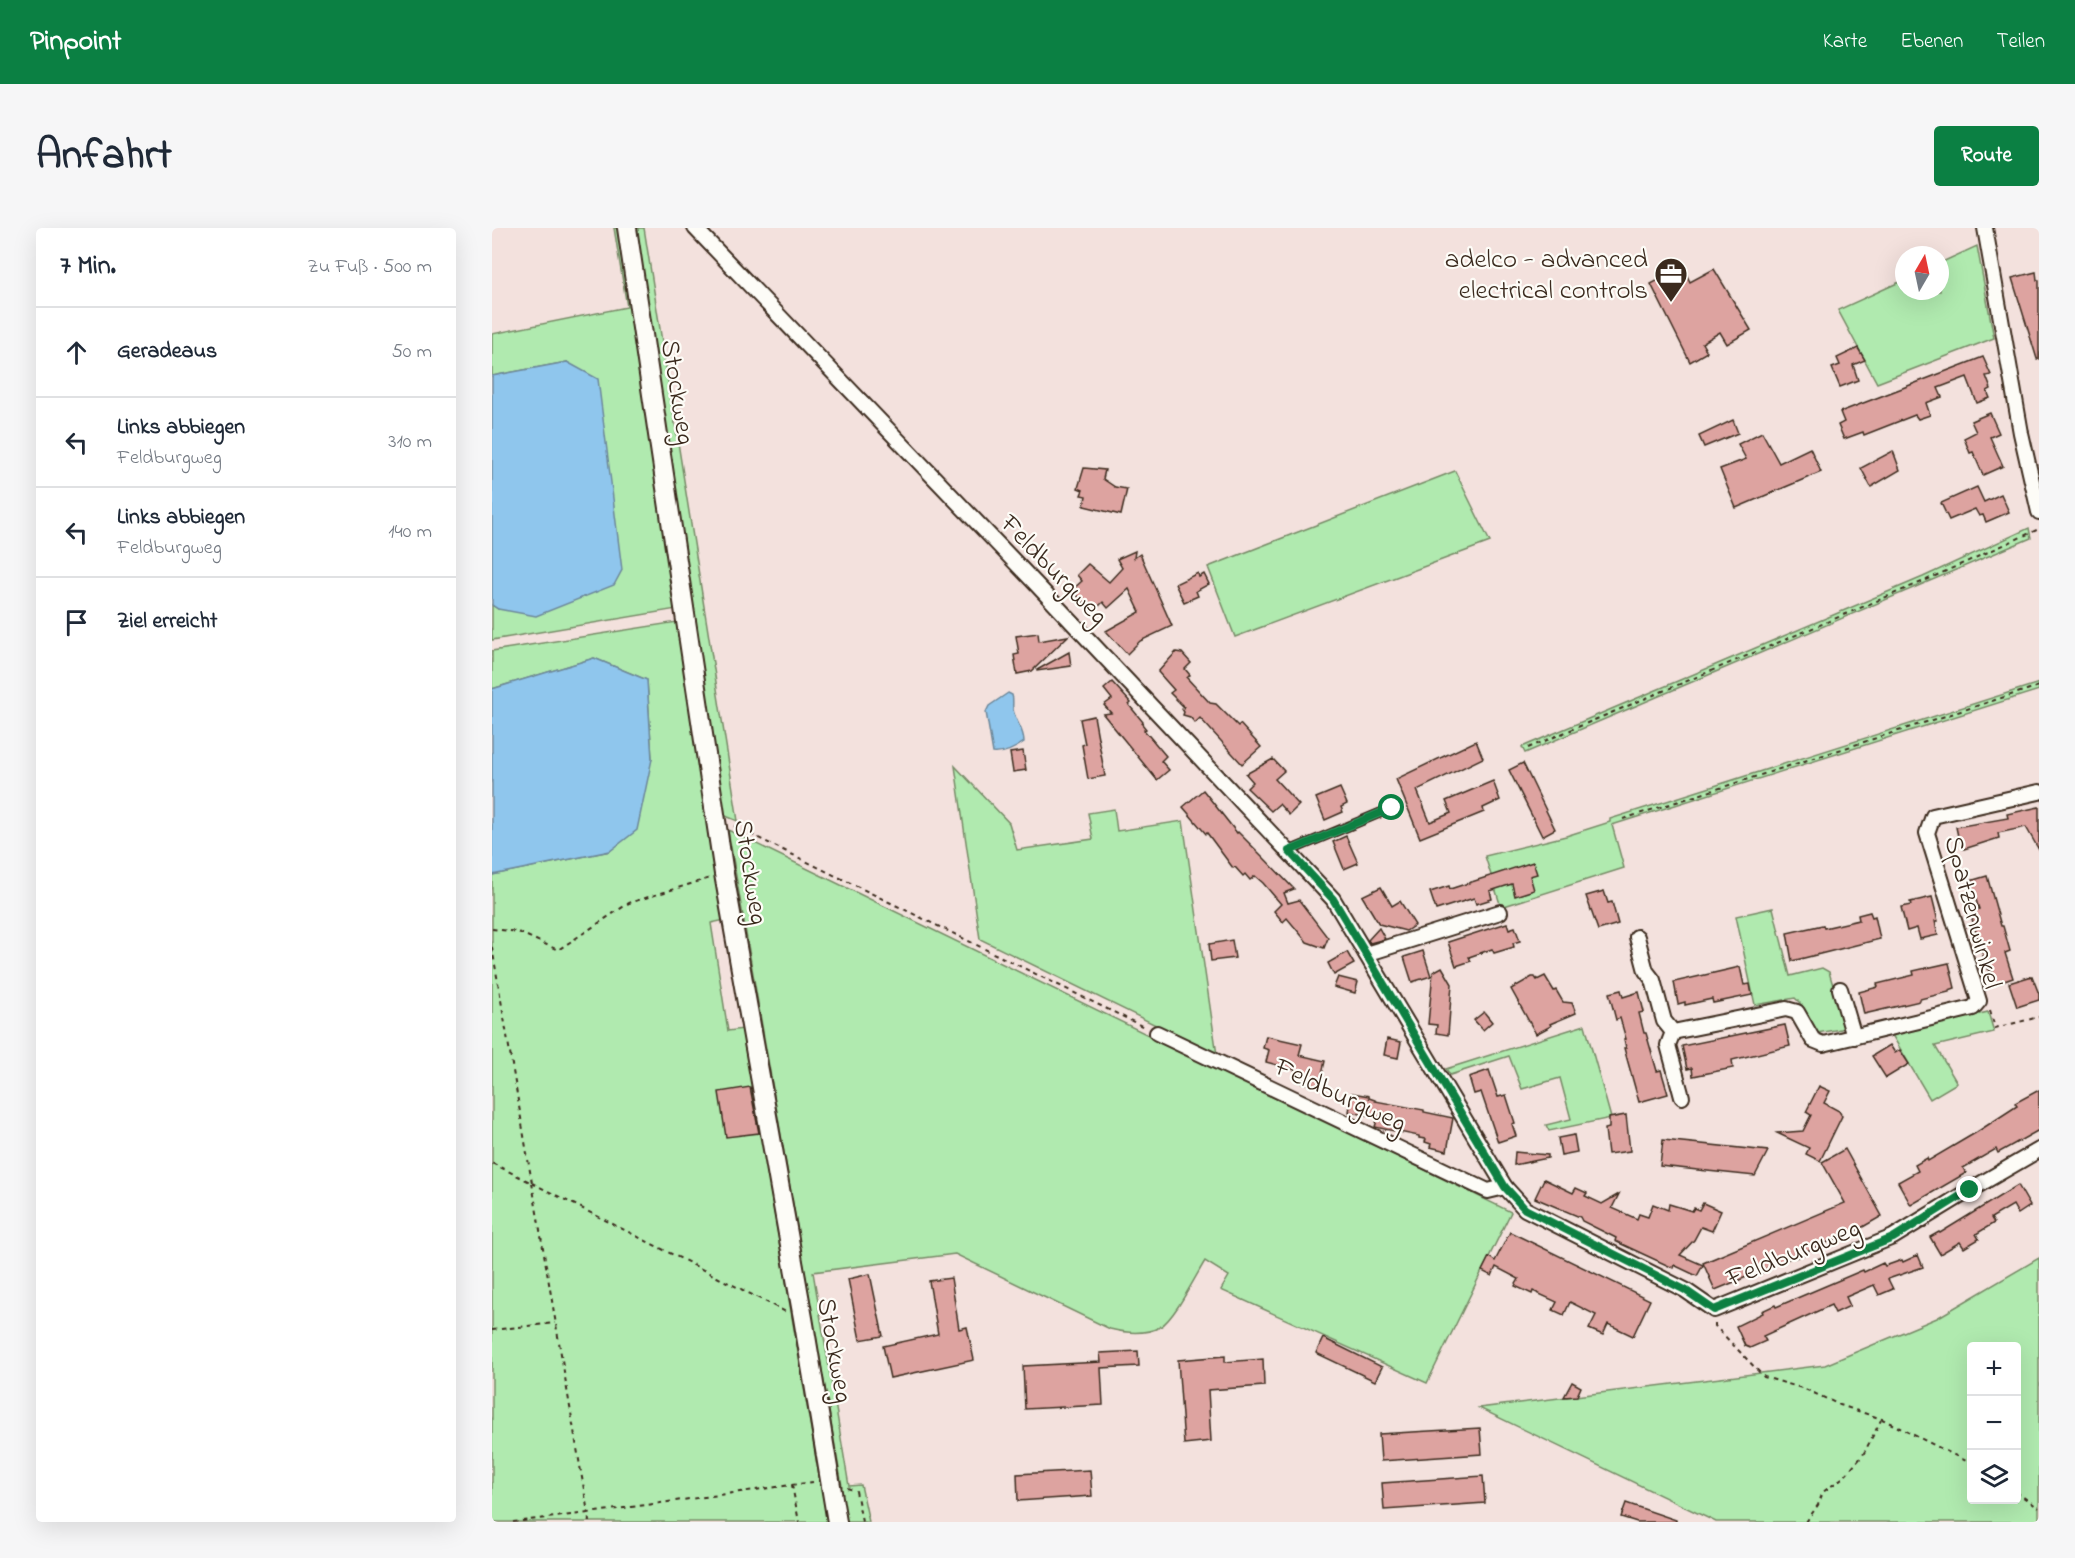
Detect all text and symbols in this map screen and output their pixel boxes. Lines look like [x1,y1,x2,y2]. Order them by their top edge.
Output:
text: Pinpoint [30,22,121,63]
text: Karte [1823,27,1867,57]
text: Ebenen [1900,27,1963,57]
text: Teilen [1996,27,2045,57]
text: Anfahrt [36,126,172,187]
button: Route [1934,126,2039,186]
place label: adelco - advanced electrical controls [1445,241,1648,311]
north arrow [1895,246,1949,300]
text: 7 Min. [60,248,116,286]
text: Zu Fuß · 500 m [307,253,432,282]
office icon: adelco - advanced electrical controls [1653,256,1689,303]
icon: ahead [60,336,93,369]
text: Geradeaus [117,336,217,368]
street label: Stockweg [649,337,704,448]
text: 50 m [391,338,432,367]
text: Links abbiegen [117,412,245,444]
icon: left [60,426,93,459]
text: 310 m [388,428,432,457]
text: Feldburgweg [117,444,222,473]
text: Links abbiegen [117,502,245,534]
street label: Feldburgweg [989,506,1116,635]
icon: left [60,516,93,549]
text: 140 m [388,518,432,547]
text: Feldburgweg [117,534,222,563]
icon: arrive [60,606,93,639]
text: Ziel erreicht [117,606,217,638]
route start [1378,794,1404,820]
street label: Stockweg [722,817,777,928]
street label: Spatzenwinkel [1932,832,2011,993]
street label: Feldburgweg [1267,1048,1412,1144]
route end [1956,1176,1982,1202]
street label: Feldburgweg [1720,1210,1867,1299]
street label: Stockweg [805,1295,862,1406]
map controls [1967,1342,2021,1504]
button: + [1967,1342,2021,1396]
button: − [1967,1396,2021,1450]
button: layers [1967,1450,2021,1504]

